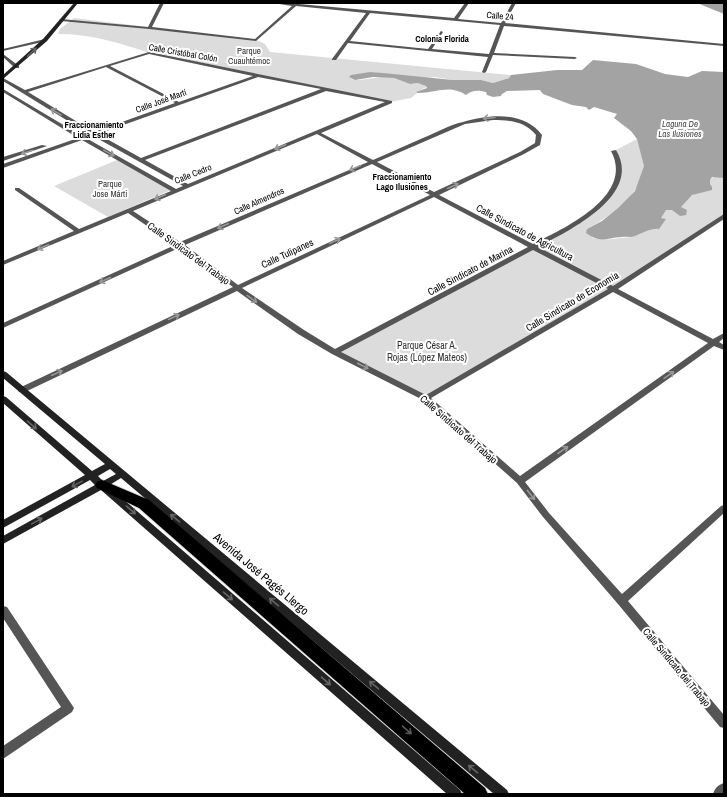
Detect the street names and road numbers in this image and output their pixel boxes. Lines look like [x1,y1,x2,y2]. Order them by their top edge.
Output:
street label: Calle 24 [486,9,514,23]
street label: Calle Cristóbal Colón [148,41,218,65]
street label: Calle José Martí [134,86,189,116]
street label: Calle Cedro [173,161,213,187]
street label: Calle Almendros [232,184,286,217]
street label: Calle Sindicato de Agricultura [474,201,576,264]
street label: Calle Sindicato del Trabajo [145,219,233,288]
street label: Calle Tulipanes [259,236,315,271]
street label: Calle Sindicato de Marina [425,242,516,298]
street label: Calle Sindicato de Economia [523,268,621,334]
street label: Calle Sindicato del Trabajo [417,392,500,467]
street label: Avenida José Pagés Llergo [209,529,312,619]
street label: Calle Sindicato del Trabajo [640,625,714,710]

